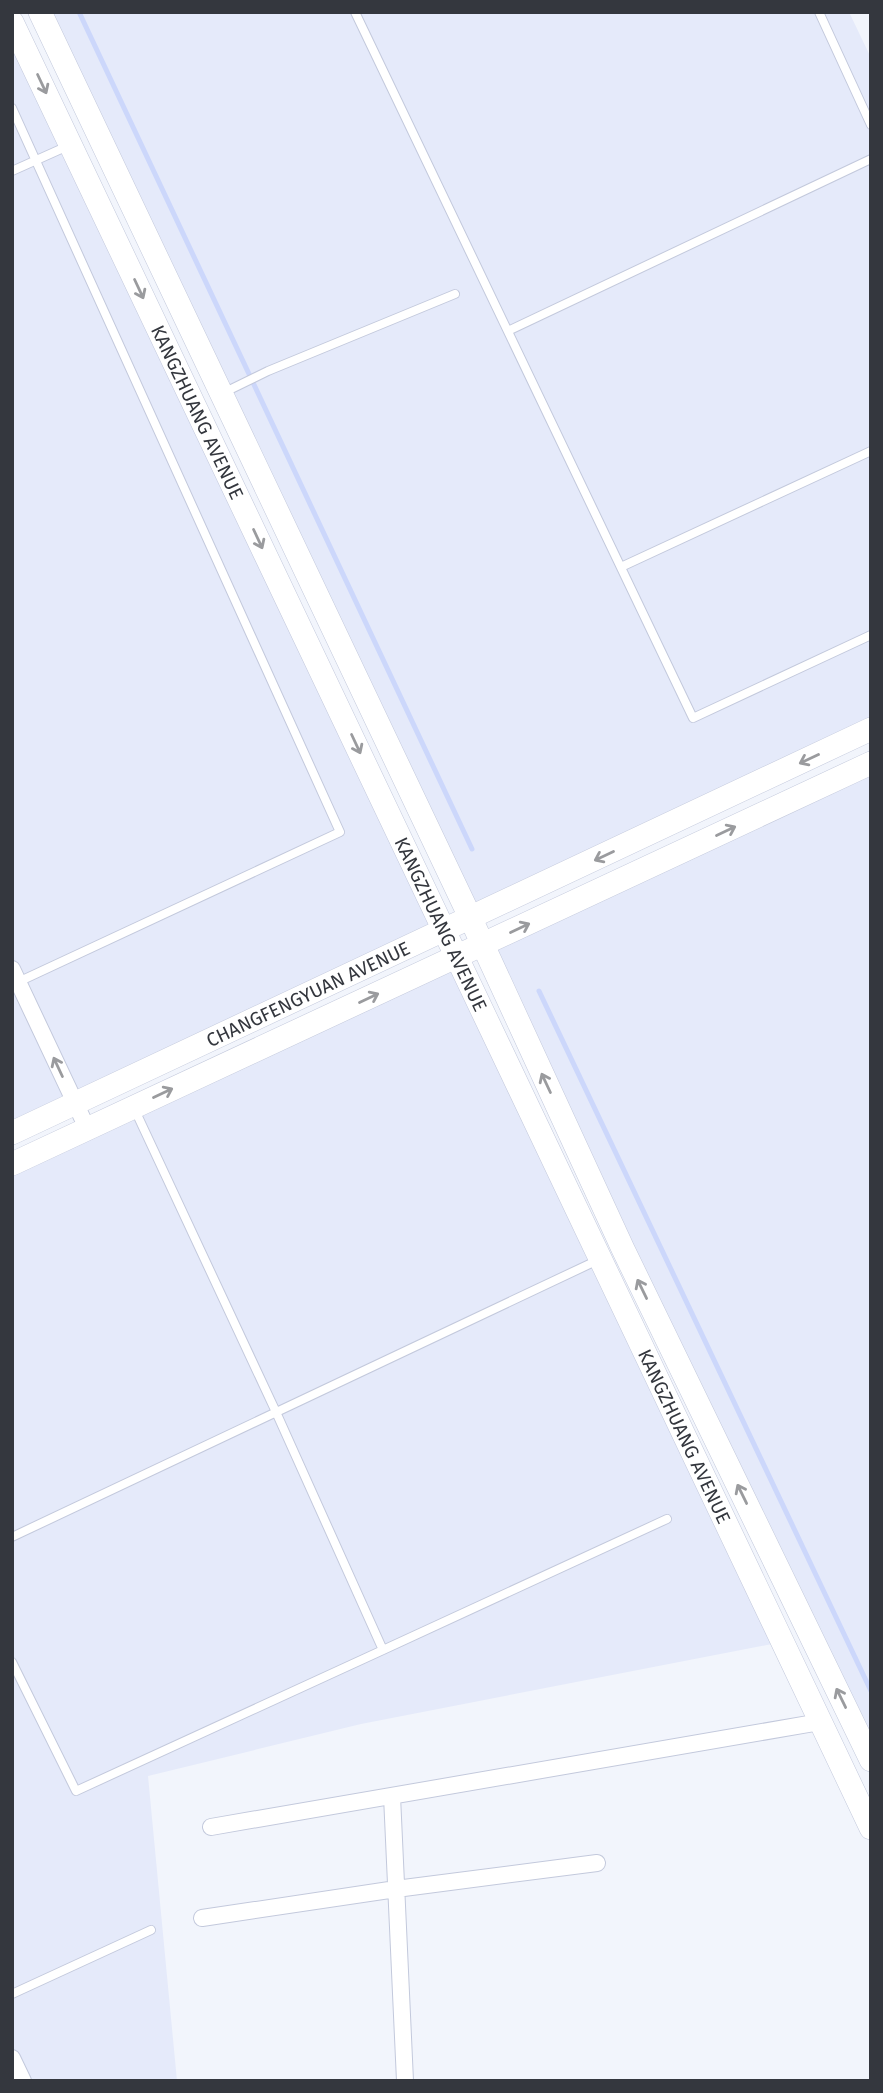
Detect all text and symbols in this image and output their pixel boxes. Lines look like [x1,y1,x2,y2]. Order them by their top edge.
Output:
one-way arrow [35,73,49,94]
one-way arrow [133,278,147,299]
street label: KANGZHUANG AVENUE [146,321,248,503]
one-way arrow [252,528,265,549]
one-way arrow [350,733,363,754]
one-way arrow [799,752,820,766]
one-way arrow [715,824,736,837]
street label: KANGZHUANG AVENUE [389,834,492,1015]
one-way arrow [593,850,615,863]
one-way arrow [509,921,530,934]
street label: CHANGFENGYUAN AVENUE [203,937,414,1052]
one-way arrow [358,991,379,1004]
one-way arrow [51,1056,64,1077]
one-way arrow [539,1073,552,1094]
one-way arrow [151,1086,173,1099]
one-way arrow [635,1279,649,1300]
street label: KANGZHUANG AVENUE [633,1346,735,1527]
one-way arrow [734,1484,748,1505]
one-way arrow [834,1688,847,1709]

